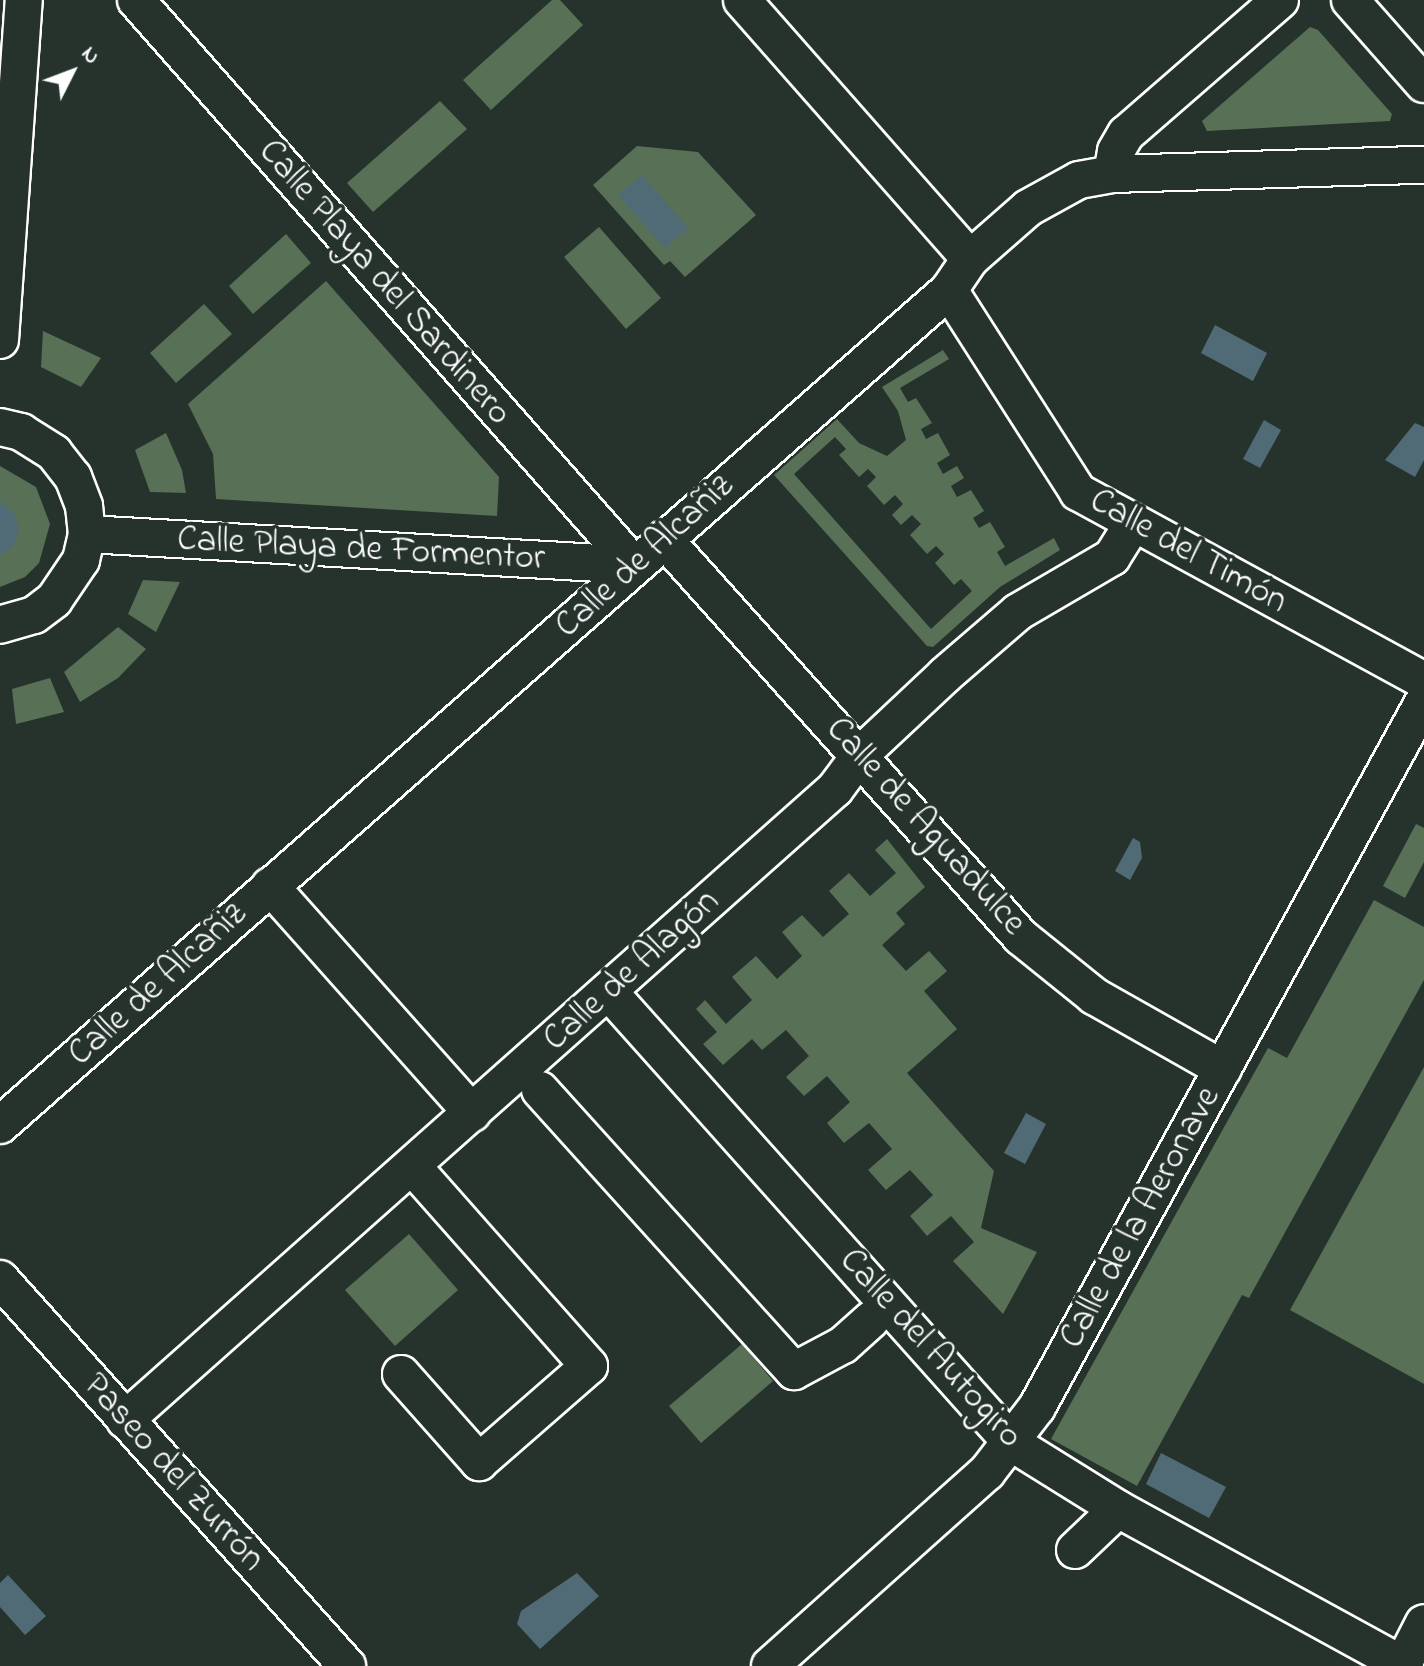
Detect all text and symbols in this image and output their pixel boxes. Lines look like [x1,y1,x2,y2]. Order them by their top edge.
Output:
north arrow [32,32,112,112]
text: N [73,40,107,72]
street label: Calle Playa del Sardinero [248,131,520,435]
street label: Calle de Alcañiz [547,466,743,648]
street label: Calle del Timón [1082,480,1294,624]
street label: Calle Playa de Formentor [176,519,546,581]
street label: Calle de Aguadulce [816,709,1034,945]
street label: Calle de Alagón [535,881,729,1061]
street label: Calle de Alcañiz [60,894,256,1076]
street label: Calle de la Aeronave [1051,1080,1231,1356]
street label: Calle del Autogiro [829,1240,1031,1458]
street label: Paseo del Zurrón [73,1365,273,1581]

